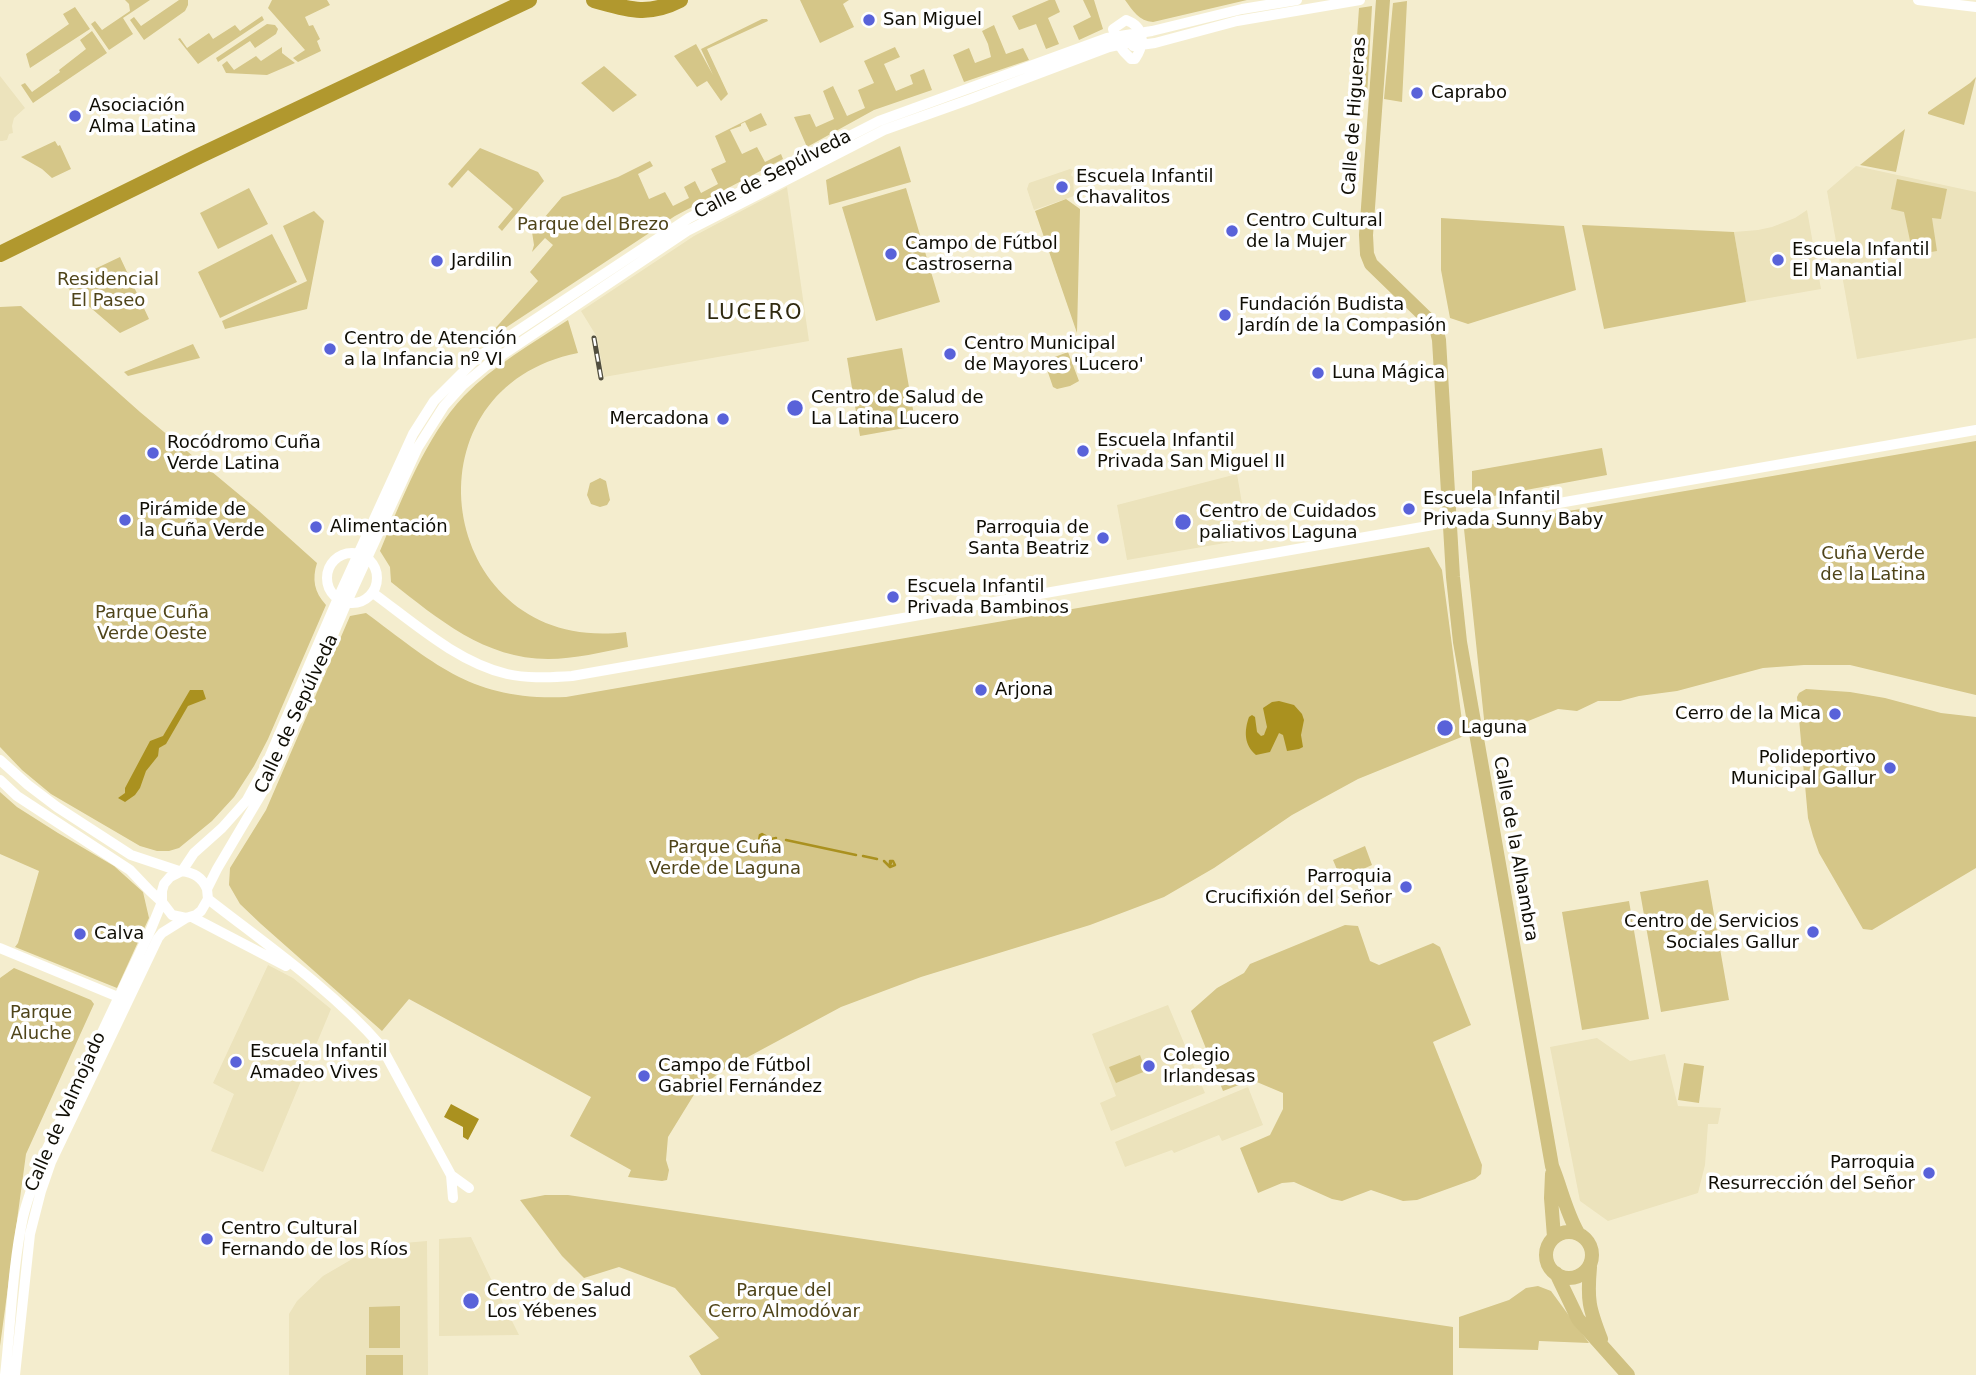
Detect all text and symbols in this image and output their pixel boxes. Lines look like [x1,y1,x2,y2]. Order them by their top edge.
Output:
place label: San Miguel [883,9,982,31]
marker: San Miguel [861,12,877,28]
street label: Calle de Higueras [1339,36,1371,196]
place label: Caprabo [1431,82,1507,104]
marker: Caprabo [1409,85,1425,101]
place label: Asociación Alma Latina [89,95,196,138]
marker: Asociación Alma Latina [67,108,83,124]
street label: Calle de Sepúlveda [691,126,855,224]
place label: Escuela Infantil Chavalitos [1076,166,1213,208]
marker: Escuela Infantil Chavalitos [1054,179,1070,195]
place label: Centro Cultural de la Mujer [1246,210,1383,252]
park label: Parque del Brezo [517,214,669,236]
marker: Centro Cultural de la Mujer [1224,223,1240,239]
place label: Campo de Fútbol Castroserna [905,233,1058,276]
place label: Escuela Infantil El Manantial [1792,239,1929,282]
marker: Campo de Fútbol Castroserna [883,246,899,262]
place label: Jardilin [451,250,512,272]
marker: Escuela Infantil El Manantial [1770,252,1786,268]
marker: Jardilin [429,253,445,269]
park label: Residencial El Paseo [57,269,159,312]
place label: Fundación Budista Jardín de la Compasión [1239,294,1446,336]
district label: LUCERO [707,301,803,327]
marker: Fundación Budista Jardín de la Compasión [1217,307,1233,323]
place label: Centro de Atención a la Infancia nº VI [344,328,517,370]
place label: Centro Municipal de Mayores 'Lucero' [964,333,1144,376]
marker: Centro de Atención a la Infancia nº VI [322,341,338,357]
marker: Centro Municipal de Mayores 'Lucero' [942,346,958,362]
place label: Luna Mágica [1332,362,1445,384]
marker: Luna Mágica [1310,365,1326,381]
place label: Centro de Salud de La Latina Lucero [811,387,984,430]
marker: Centro de Salud de La Latina Lucero [785,398,805,418]
place label: Mercadona [610,408,709,430]
marker: Mercadona [715,411,731,427]
place label: Escuela Infantil Privada San Miguel II [1097,430,1285,472]
place label: Rocódromo Cuña Verde Latina [167,432,321,474]
marker: Escuela Infantil Privada San Miguel II [1075,443,1091,459]
marker: Rocódromo Cuña Verde Latina [145,445,161,461]
place label: Escuela Infantil Privada Sunny Baby [1423,488,1603,530]
place label: Pirámide de la Cuña Verde [139,499,264,542]
place label: Centro de Cuidados paliativos Laguna [1199,501,1376,544]
marker: Escuela Infantil Privada Sunny Baby [1401,501,1417,517]
marker: Pirámide de la Cuña Verde [117,512,133,528]
marker: Centro de Cuidados paliativos Laguna [1173,512,1193,532]
place label: Alimentación [330,516,448,538]
place label: Parroquia de Santa Beatriz [968,517,1089,560]
marker: Alimentación [308,519,324,535]
marker: Parroquia de Santa Beatriz [1095,530,1111,546]
park label: Cuña Verde de la Latina [1820,543,1926,586]
place label: Escuela Infantil Privada Bambinos [907,576,1069,618]
marker: Escuela Infantil Privada Bambinos [885,589,901,605]
park label: Parque Cuña Verde Oeste [95,602,209,644]
street label: Calle de Sepúlveda [251,631,343,797]
place label: Arjona [995,679,1053,701]
marker: Arjona [973,682,989,698]
place label: Cerro de la Mica [1675,703,1821,725]
marker: Cerro de la Mica [1827,706,1843,722]
place label: Laguna [1461,717,1527,739]
marker: Laguna [1435,718,1455,738]
place label: Polideportivo Municipal Gallur [1731,747,1876,790]
street label: Calle de la Alhambra [1488,755,1542,943]
marker: Polideportivo Municipal Gallur [1882,760,1898,776]
park label: Parque Cuña Verde de Laguna [649,837,801,880]
place label: Parroquia Crucifixión del Señor [1205,866,1392,908]
marker: Parroquia Crucifixión del Señor [1398,879,1414,895]
place label: Centro de Servicios Sociales Gallur [1624,911,1799,954]
place label: Calva [94,923,144,945]
marker: Centro de Servicios Sociales Gallur [1805,924,1821,940]
marker: Calva [72,926,88,942]
park label: Parque Aluche [10,1002,72,1044]
street label: Calle de Valmojado [21,1029,111,1195]
place label: Escuela Infantil Amadeo Vives [250,1041,387,1084]
place label: Colegio Irlandesas [1163,1045,1255,1088]
marker: Escuela Infantil Amadeo Vives [228,1054,244,1070]
place label: Campo de Fútbol Gabriel Fernández [658,1055,822,1098]
marker: Colegio Irlandesas [1141,1058,1157,1074]
marker: Campo de Fútbol Gabriel Fernández [636,1068,652,1084]
place label: Parroquia Resurrección del Señor [1708,1152,1915,1194]
marker: Parroquia Resurrección del Señor [1921,1165,1937,1181]
place label: Centro Cultural Fernando de los Ríos [221,1218,408,1260]
marker: Centro Cultural Fernando de los Ríos [199,1231,215,1247]
place label: Centro de Salud Los Yébenes [487,1280,631,1322]
park label: Parque del Cerro Almodóvar [708,1280,860,1322]
marker: Centro de Salud Los Yébenes [461,1291,481,1311]

